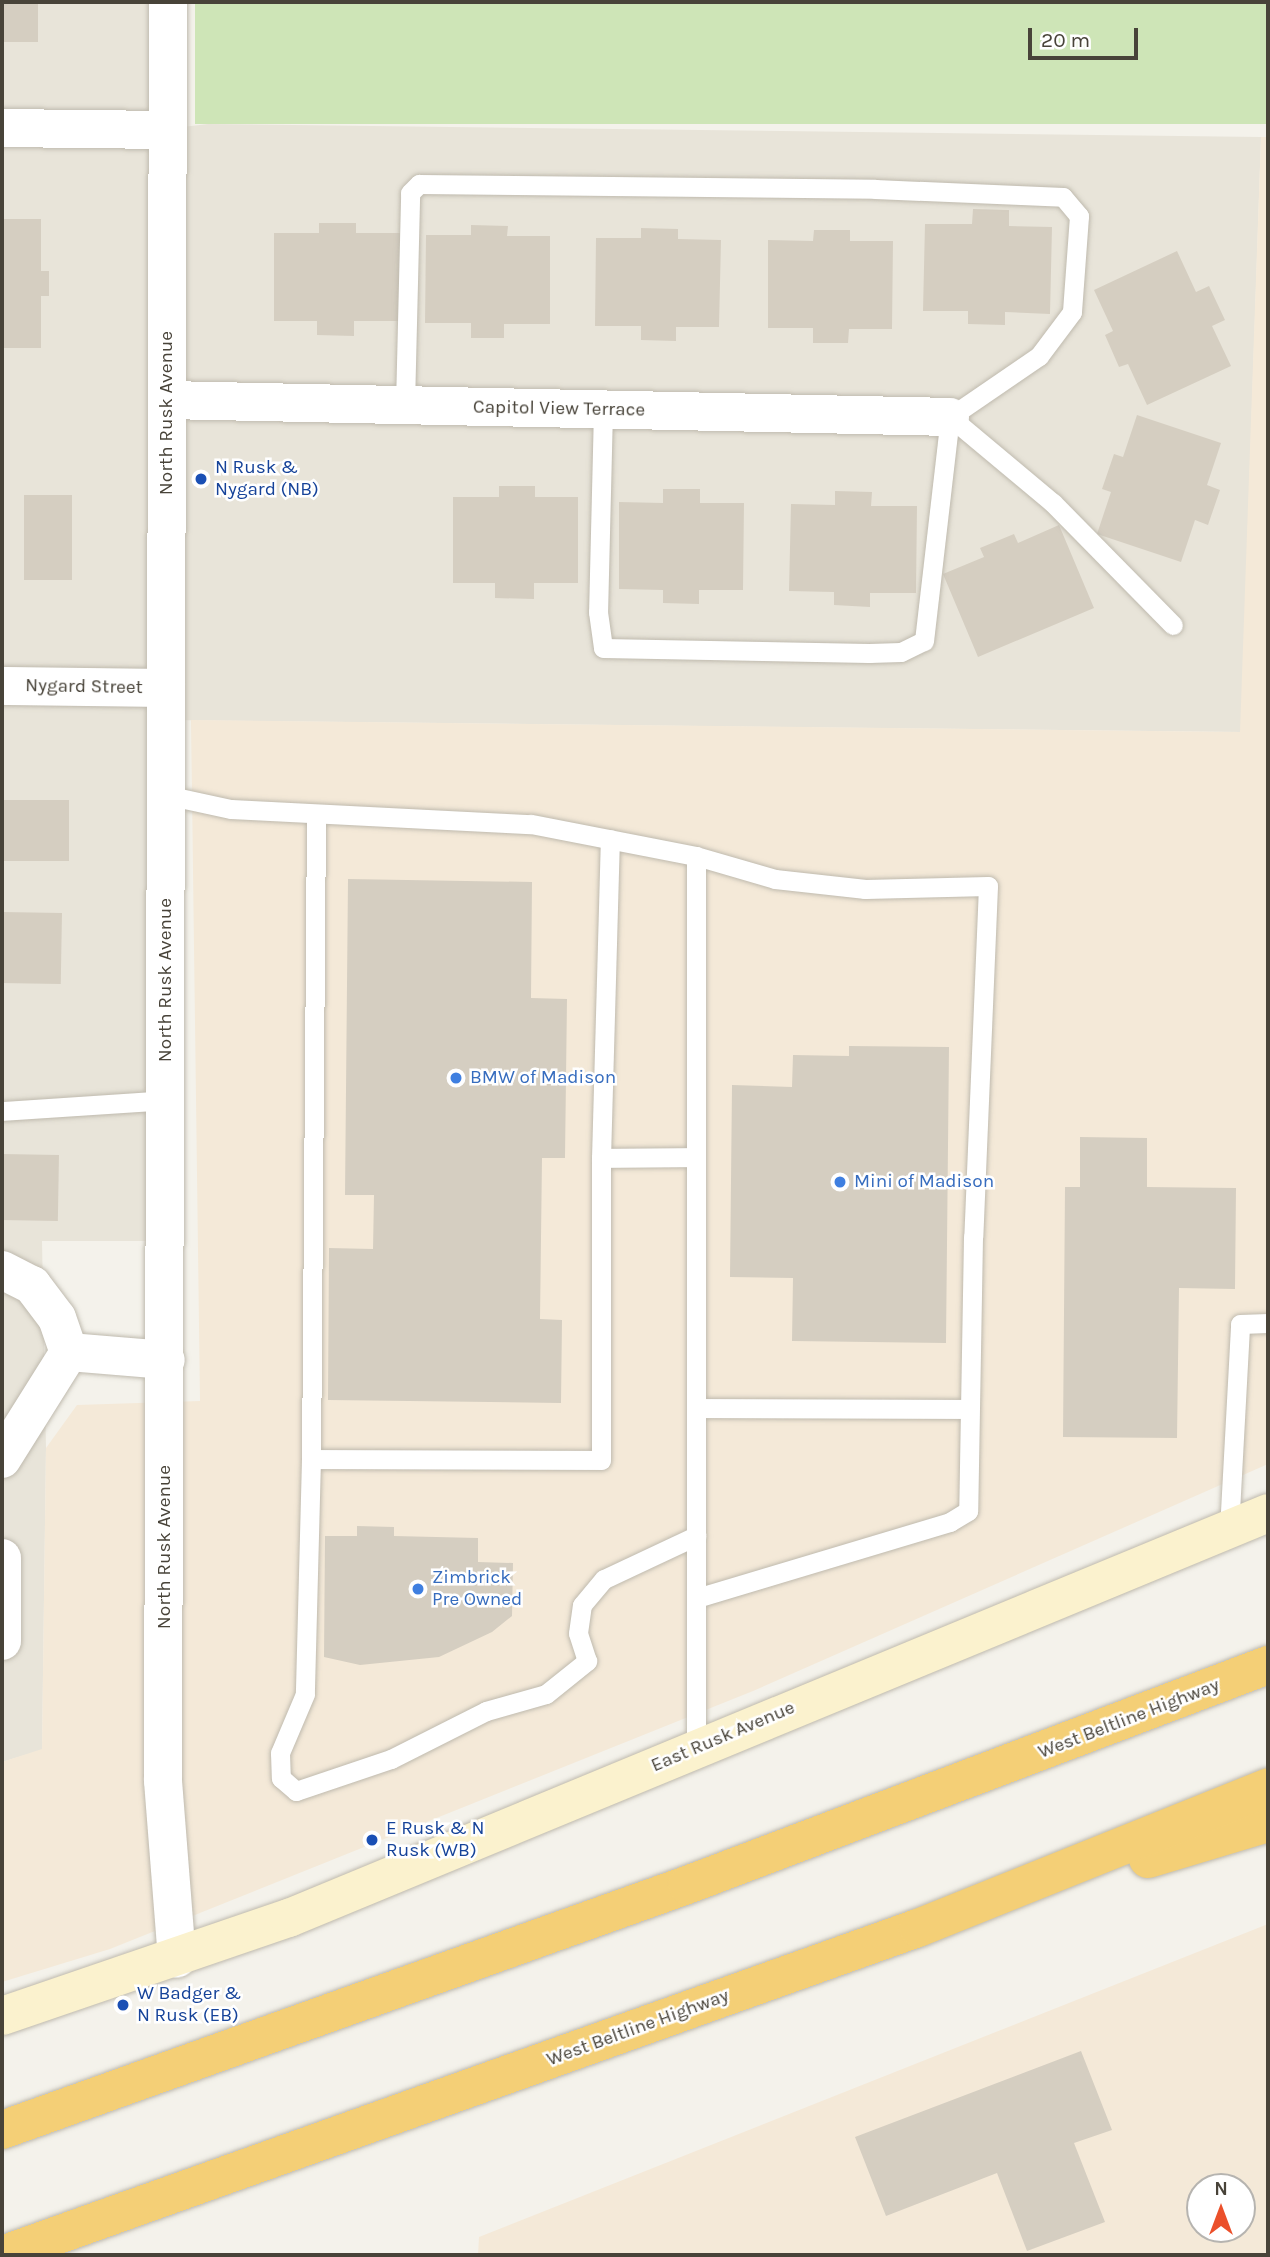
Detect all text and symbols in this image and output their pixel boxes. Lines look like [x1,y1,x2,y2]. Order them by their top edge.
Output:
scale bar [1032,14,1142,58]
text: 20 m [1041,28,1090,52]
street label: North Rusk Avenue [156,331,178,495]
street label: Capitol View Terrace [473,396,645,422]
place label: N Rusk & Nygard (NB) [215,457,319,501]
marker: N Rusk & Nygard (NB) [193,471,209,487]
street label: Nygard Street [25,675,143,699]
street label: North Rusk Avenue [155,898,177,1062]
place label: BMW of Madison [470,1067,616,1089]
marker: BMW of Madison [448,1070,464,1086]
place label: Mini of Madison [854,1171,994,1193]
marker: Mini of Madison [832,1174,848,1190]
street label: North Rusk Avenue [154,1465,176,1629]
place label: Zimbrick Pre Owned [432,1567,522,1611]
marker: Zimbrick Pre Owned [410,1581,426,1597]
street label: West Beltline Highway [1035,1674,1223,1764]
street label: East Rusk Avenue [648,1696,798,1778]
place label: E Rusk & N Rusk (WB) [386,1818,484,1862]
marker: E Rusk & N Rusk (WB) [364,1832,380,1848]
place label: W Badger & N Rusk (EB) [137,1983,241,2027]
street label: West Beltline Highway [544,1984,732,2072]
marker: W Badger & N Rusk (EB) [115,1997,131,2013]
north arrow [1186,2173,1256,2243]
text: N [1214,2178,1228,2200]

